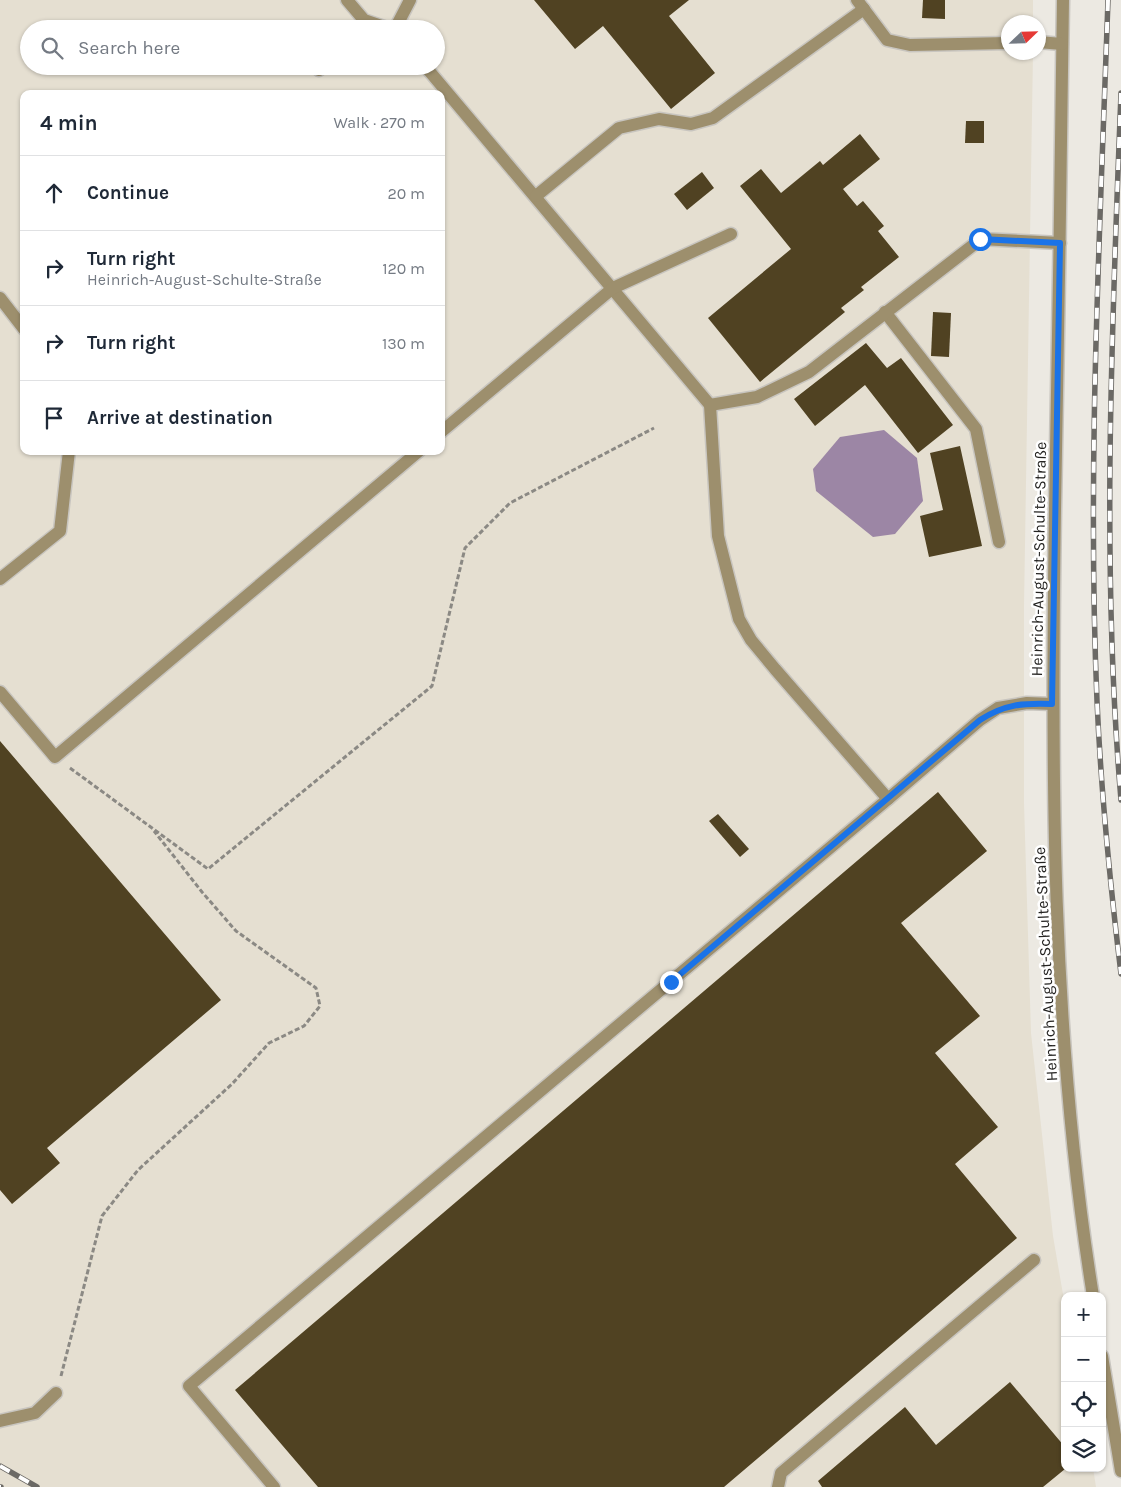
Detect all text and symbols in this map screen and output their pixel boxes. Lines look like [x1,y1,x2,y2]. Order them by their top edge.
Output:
north arrow [1001,15,1046,60]
search box [20,20,445,75]
icon: search [38,34,66,62]
text: Search here [78,37,180,59]
text: 4 min [40,111,98,135]
text: Walk · 270 m [333,113,425,132]
icon: ahead [40,179,68,207]
text: Continue [87,182,169,204]
text: 20 m [387,184,425,203]
route start [969,228,992,251]
text: Turn right [87,248,176,270]
icon: right [40,254,68,282]
text: 120 m [382,259,425,278]
text: Heinrich-August-Schulte-Straße [87,270,322,289]
icon: right [40,329,68,357]
text: Turn right [87,332,176,354]
text: 130 m [382,334,425,353]
icon: arrive [40,404,68,432]
text: Arrive at destination [87,407,273,429]
street label: Heinrich-August-Schulte-Straße [1027,441,1050,677]
street label: Heinrich-August-Schulte-Straße [1030,846,1061,1082]
route end [660,971,683,994]
map controls [1061,1292,1106,1472]
button: + [1061,1292,1106,1337]
button: − [1061,1337,1106,1382]
button: locate [1061,1382,1106,1427]
button: layers [1061,1427,1106,1472]

